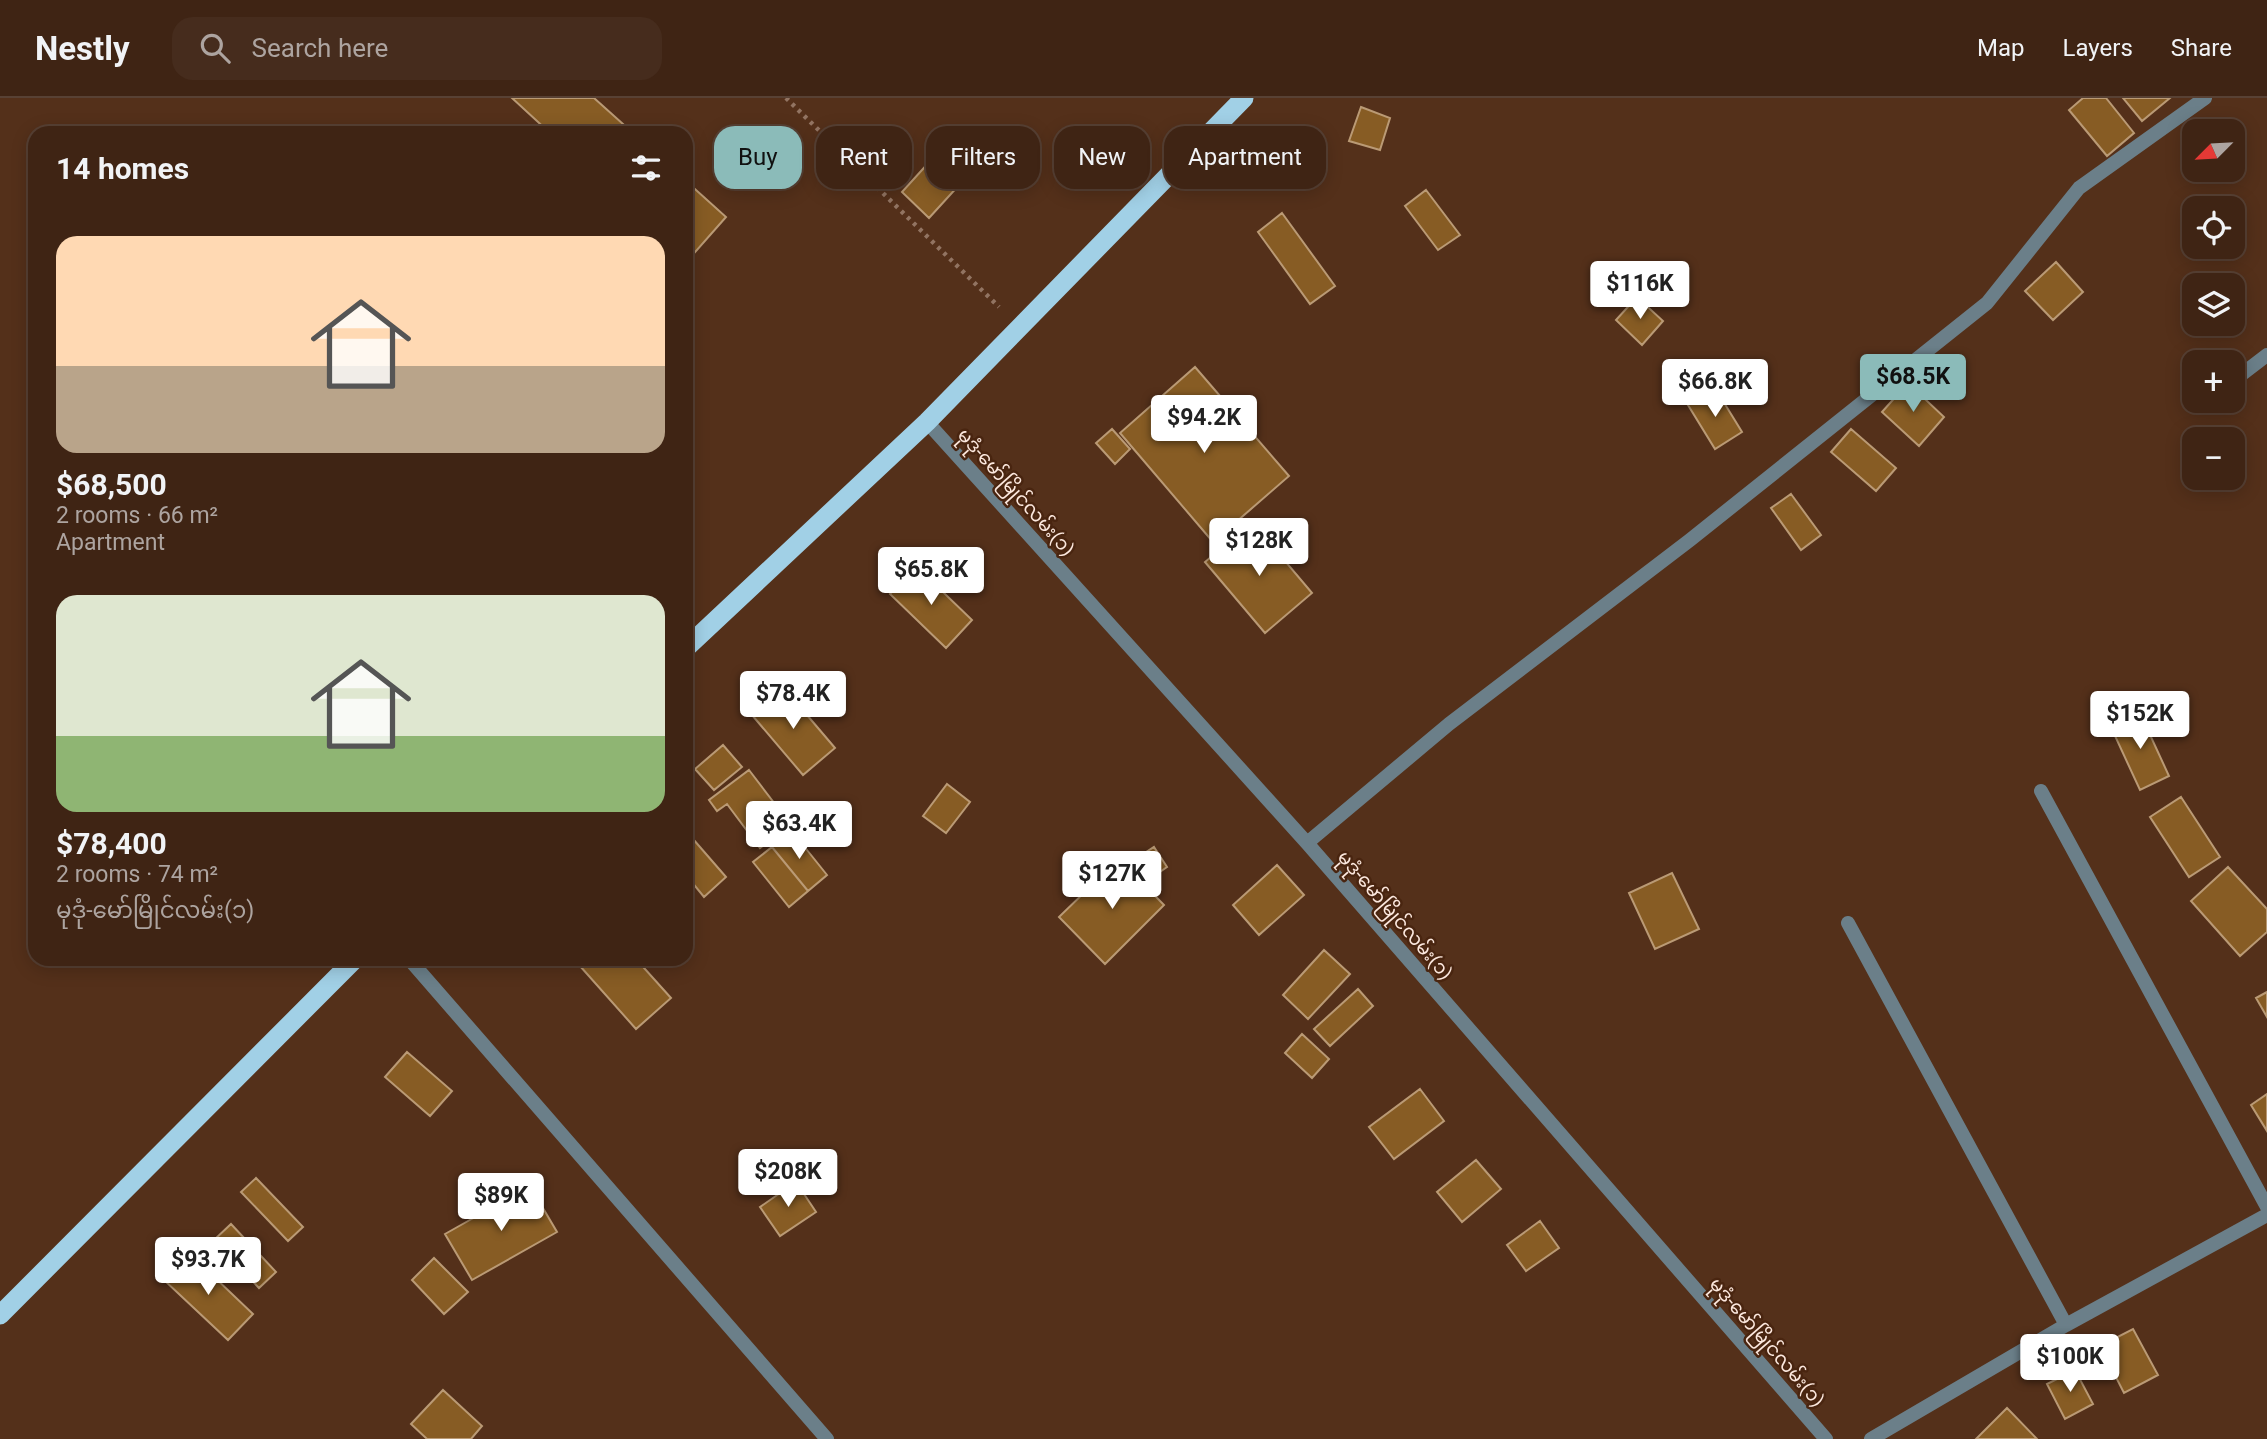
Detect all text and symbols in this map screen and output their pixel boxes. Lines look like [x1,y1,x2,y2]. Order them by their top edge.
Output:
search box [172,17,662,80]
text: Nestly [35,29,130,68]
icon: search [196,29,234,67]
text: Search here [252,33,388,63]
text: Map [1977,34,2025,62]
text: Layers [2063,34,2133,62]
text: Share [2171,34,2232,62]
north arrow [2182,119,2245,182]
map controls [2182,119,2245,490]
chip: Buy [714,126,802,189]
chip: Rent [816,126,912,189]
chip: Filters [926,126,1040,189]
chip: New [1054,126,1150,189]
chip: Apartment [1164,126,1326,189]
icon: filters [627,149,665,187]
text: 14 homes [56,151,189,186]
button: locate [2182,196,2245,259]
pin: $116K [1591,262,1689,321]
text: $116K [1606,270,1674,297]
button: layers [2182,273,2245,336]
icon: home [298,281,424,407]
button: + [2182,350,2245,413]
pin: $68.5K [1856,354,1970,414]
pin: $66.8K [1658,360,1772,419]
text: $68.5K [1876,363,1950,390]
text: $66.8K [1678,368,1752,395]
pin: $94.2K [1147,396,1261,455]
text: $94.2K [1167,404,1241,431]
street label: မုဒုံ-မော်မြိုင်လမ်း(၁) [949,421,1082,564]
button: − [2182,427,2245,490]
text: $68,500 [56,467,167,502]
text: 2 rooms · 66 m² [56,502,218,529]
pin: $128K [1210,518,1308,578]
text: $128K [1225,527,1293,554]
text: Apartment [56,529,165,556]
pin: $65.8K [874,547,988,607]
text: $65.8K [894,556,968,583]
icon: home [298,641,424,767]
pin: $78.4K [736,672,850,731]
text: $78.4K [756,680,830,707]
pin: $152K [2091,692,2189,751]
text: $152K [2106,700,2174,727]
pin: $63.4K [742,802,856,861]
text: $63.4K [762,810,836,837]
text: $78,400 [56,826,167,861]
street label: မုဒုံ-မော်မြိုင်လမ်း(၁) [1329,844,1460,988]
pin: $127K [1063,852,1161,911]
text: $127K [1078,860,1146,887]
text: 2 rooms · 74 m² [56,861,218,888]
text: မုဒုံ-မော်မြိုင်လမ်း(၁) [56,897,254,924]
pin: $208K [739,1150,837,1209]
text: $208K [754,1158,822,1185]
pin: $89K [460,1174,542,1233]
text: $89K [474,1182,528,1209]
pin: $93.7K [151,1238,265,1297]
text: $93.7K [171,1246,245,1273]
street label: မုဒုံ-မော်မြိုင်လမ်း(၁) [1701,1271,1832,1415]
pin: $100K [2021,1334,2119,1394]
text: $100K [2036,1343,2104,1370]

